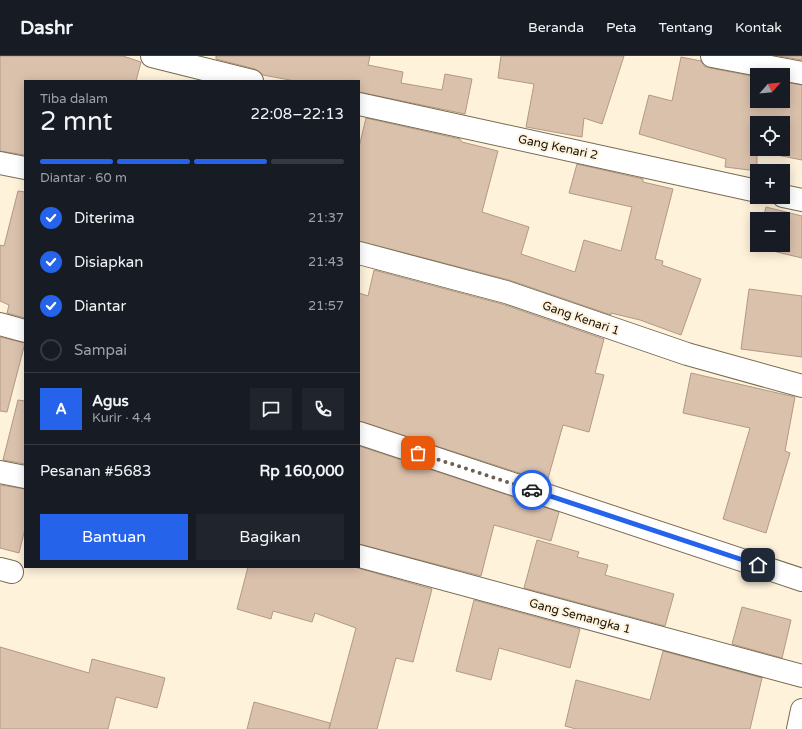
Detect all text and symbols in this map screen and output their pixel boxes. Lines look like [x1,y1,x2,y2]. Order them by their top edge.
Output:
text: Dashr [20,17,73,39]
text: Beranda [528,19,584,36]
text: Peta [606,19,636,36]
text: Tentang [658,19,713,36]
text: Kontak [735,19,782,36]
north arrow [750,68,790,108]
map controls [750,68,790,252]
text: Tiba dalam [40,91,108,107]
text: 22:08–22:13 [251,105,344,123]
text: 2 mnt [40,106,112,137]
button: locate [750,116,790,156]
street label: Gang Kenari 2 [517,132,599,162]
button: + [750,164,790,204]
text: Diantar · 60 m [40,170,127,186]
icon: check [40,207,62,229]
text: Diterima [74,209,135,227]
text: 21:37 [308,210,344,226]
button: − [750,212,790,252]
icon: check [40,251,62,273]
text: Disiapkan [74,253,143,271]
text: 21:43 [308,254,344,270]
icon: check [40,295,62,317]
text: Diantar [74,297,126,315]
text: 21:57 [308,298,344,314]
street label: Gang Kenari 1 [540,298,622,338]
text: Sampai [74,341,127,359]
button: chat [250,388,292,430]
button: phone [302,388,344,430]
text: Agus [92,392,129,410]
text: A [55,400,67,418]
text: Kurir · 4.4 [92,410,151,426]
pin [401,436,435,470]
icon: bag [407,442,429,464]
text: Pesanan #5683 [40,462,151,480]
text: Rp 160,000 [260,462,344,480]
courier [512,470,552,510]
icon: car [521,479,543,501]
button: Bantuan [40,514,188,560]
button: Bagikan [196,514,344,560]
pin [741,548,775,582]
icon: home [747,554,769,576]
street label: Gang Semangka 1 [528,596,632,636]

